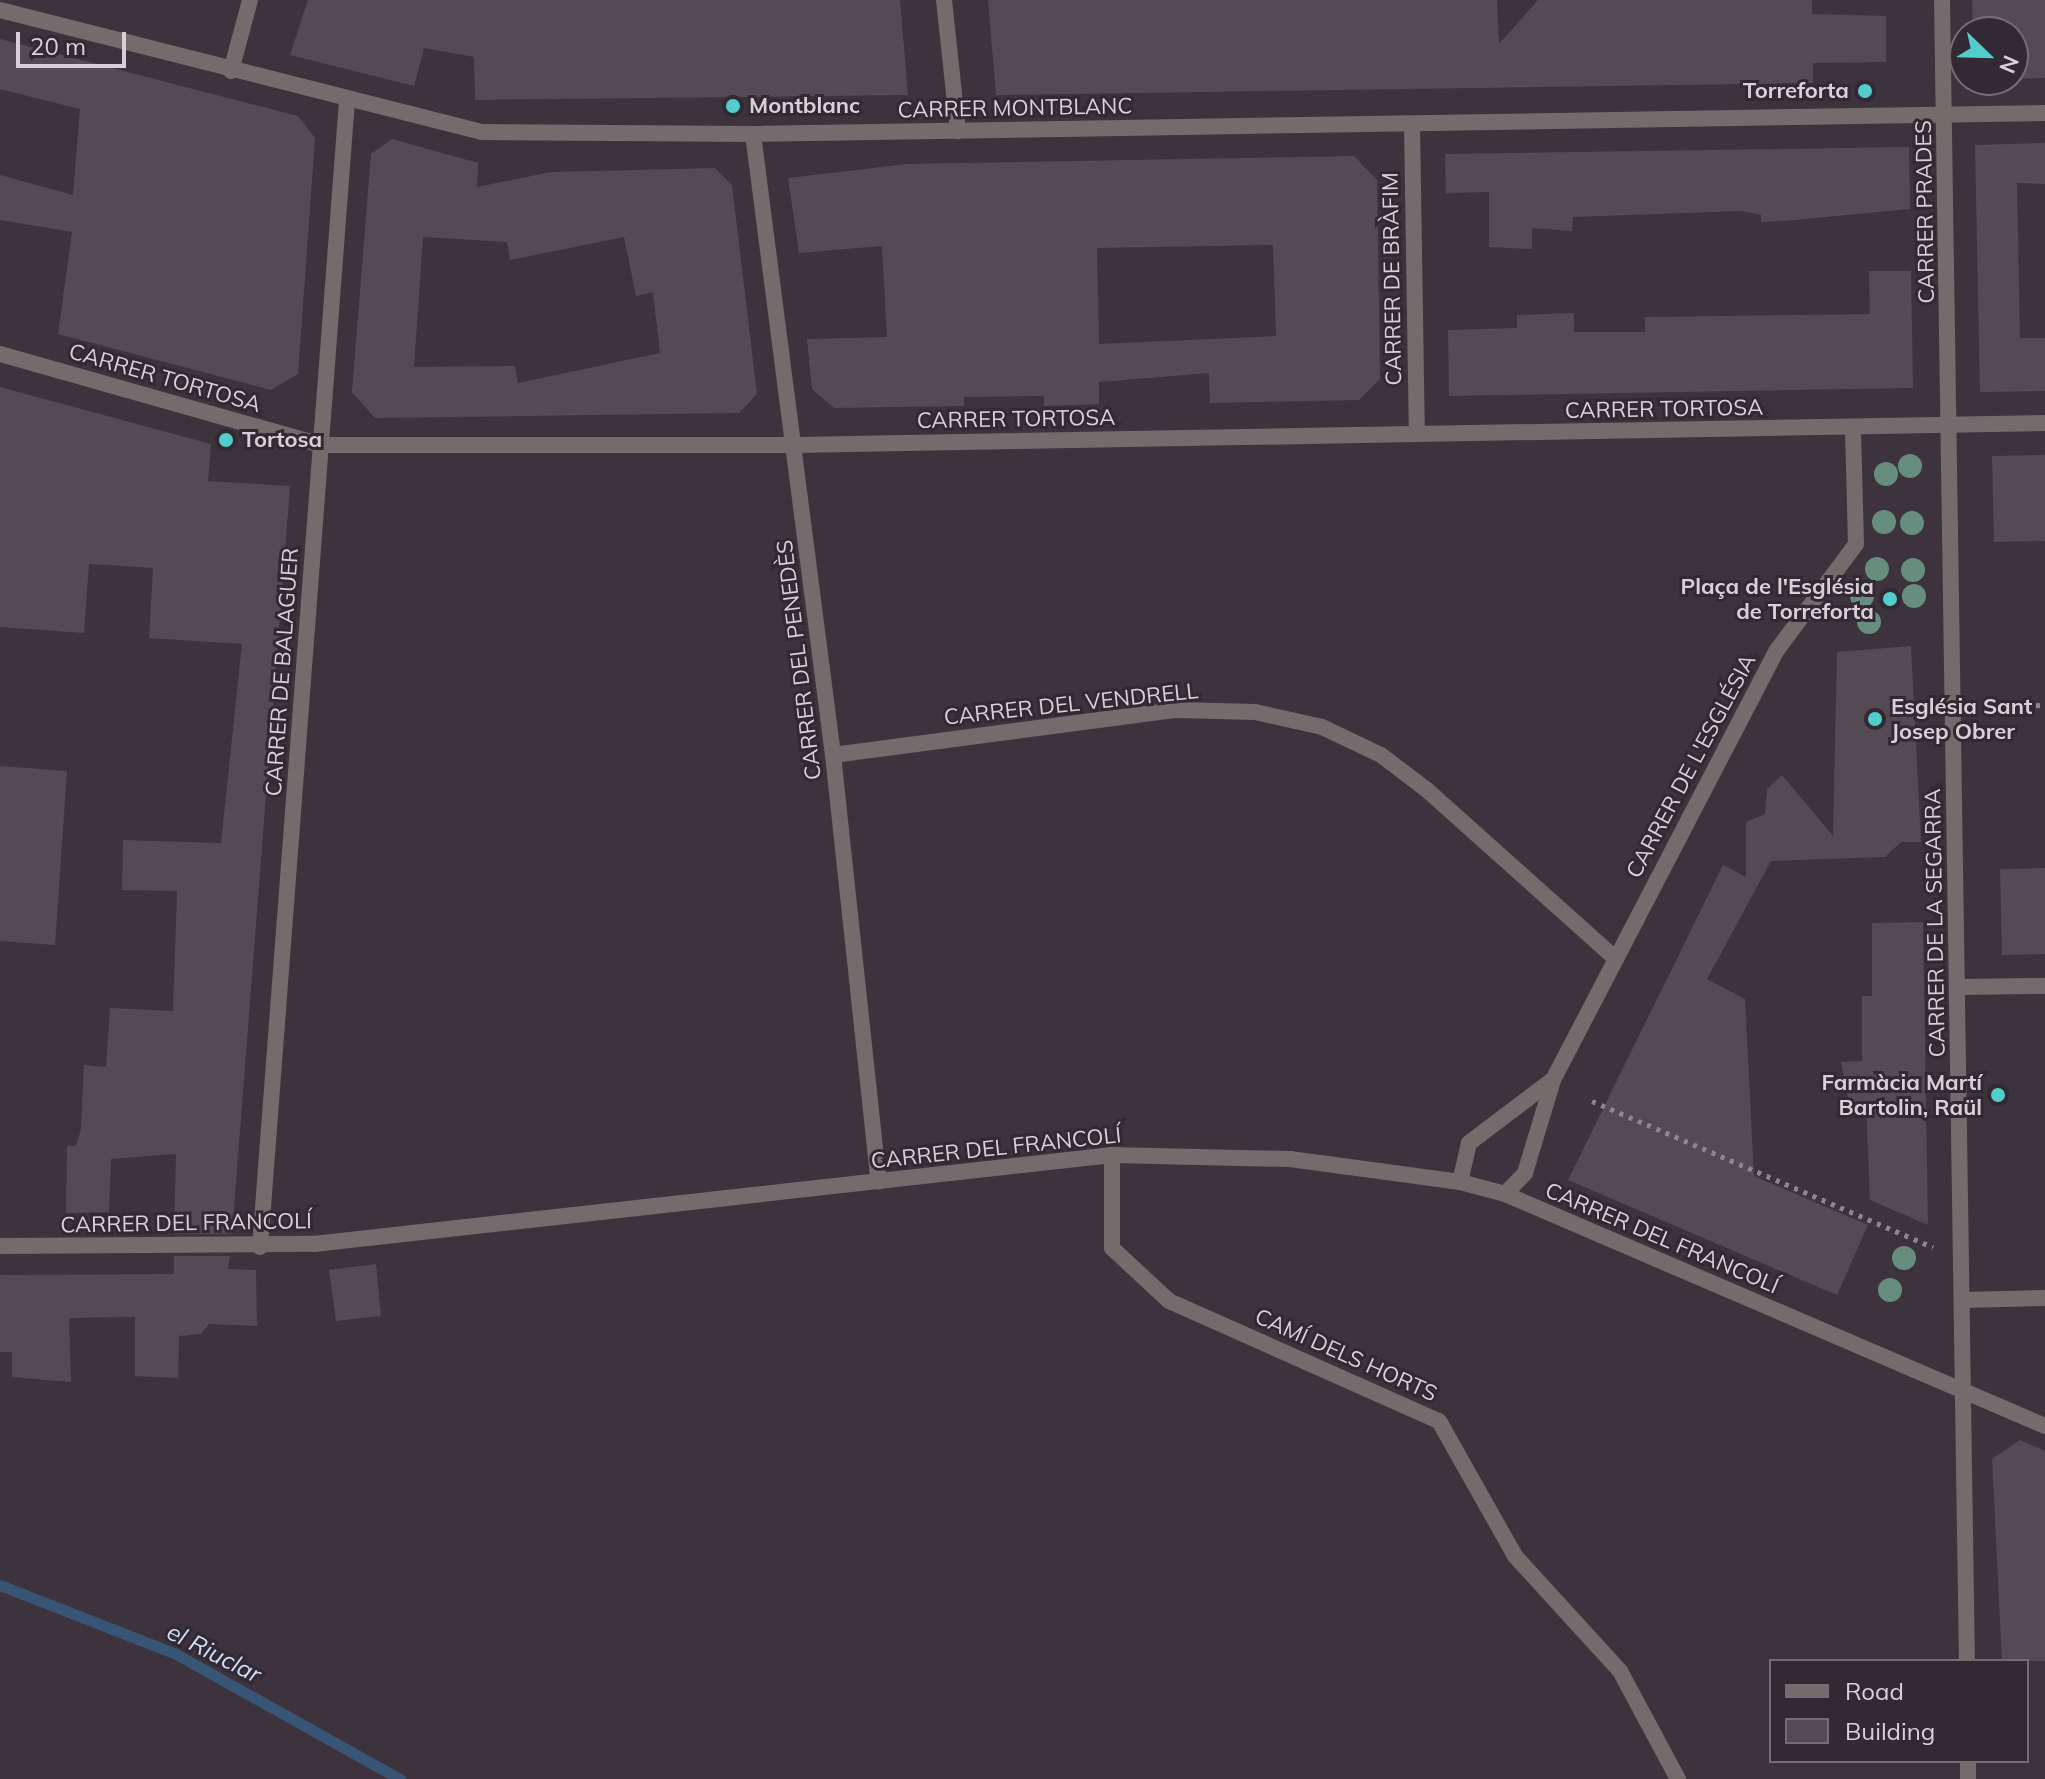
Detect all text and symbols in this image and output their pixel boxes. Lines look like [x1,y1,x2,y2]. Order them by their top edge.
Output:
scale bar [20,16,130,66]
north arrow [1949,16,2029,96]
text: 20 m [30,31,86,61]
text: N [1993,51,2025,78]
place label: Torreforta [1743,78,1849,104]
marker: Torreforta [1856,82,1874,100]
place label: Montblanc [749,93,860,119]
street label: CARRER MONTBLANC [897,93,1133,123]
marker: Montblanc [724,97,742,115]
street label: CARRER PRADES [1910,120,1940,304]
street label: CARRER DE BRÀFIM [1377,172,1407,386]
street label: CARRER TORTOSA [66,338,264,418]
street label: CARRER TORTOSA [1565,394,1763,424]
street label: CARRER TORTOSA [917,404,1115,434]
place label: Tortosa [242,427,322,453]
marker: Tortosa [217,431,235,449]
street label: CARRER DEL PENEDÈS [771,538,827,782]
street label: CARRER DE BALAGUER [260,547,304,797]
place label: Plaça de l'Església de Torreforta [1681,573,1874,624]
marker: Plaça de l'Església de Torreforta [1881,590,1899,608]
street label: CARRER DE L'ESGLÉSIA [1621,649,1761,883]
street label: CARRER DEL VENDRELL [943,678,1199,730]
place label: Església Sant Josep Obrer [1891,693,2032,744]
marker: Església Sant Josep Obrer [1866,710,1884,728]
street label: CARRER DE LA SEGARRA [1919,788,1951,1058]
place label: Farmàcia Martí Bartolin, Raül [1822,1069,1982,1120]
marker: Farmàcia Martí Bartolin, Raül [1989,1086,2007,1104]
street label: CARRER DEL FRANCOLÍ [870,1122,1122,1174]
street label: CARRER DEL FRANCOLÍ [1541,1177,1783,1299]
street label: CARRER DEL FRANCOLÍ [60,1208,312,1238]
street label: CAMÍ DELS HORTS [1251,1303,1441,1407]
water label: el Riuclar [162,1617,266,1689]
legend [1769,1659,2029,1763]
text: Road [1845,1676,1904,1706]
text: Building [1845,1716,1935,1746]

